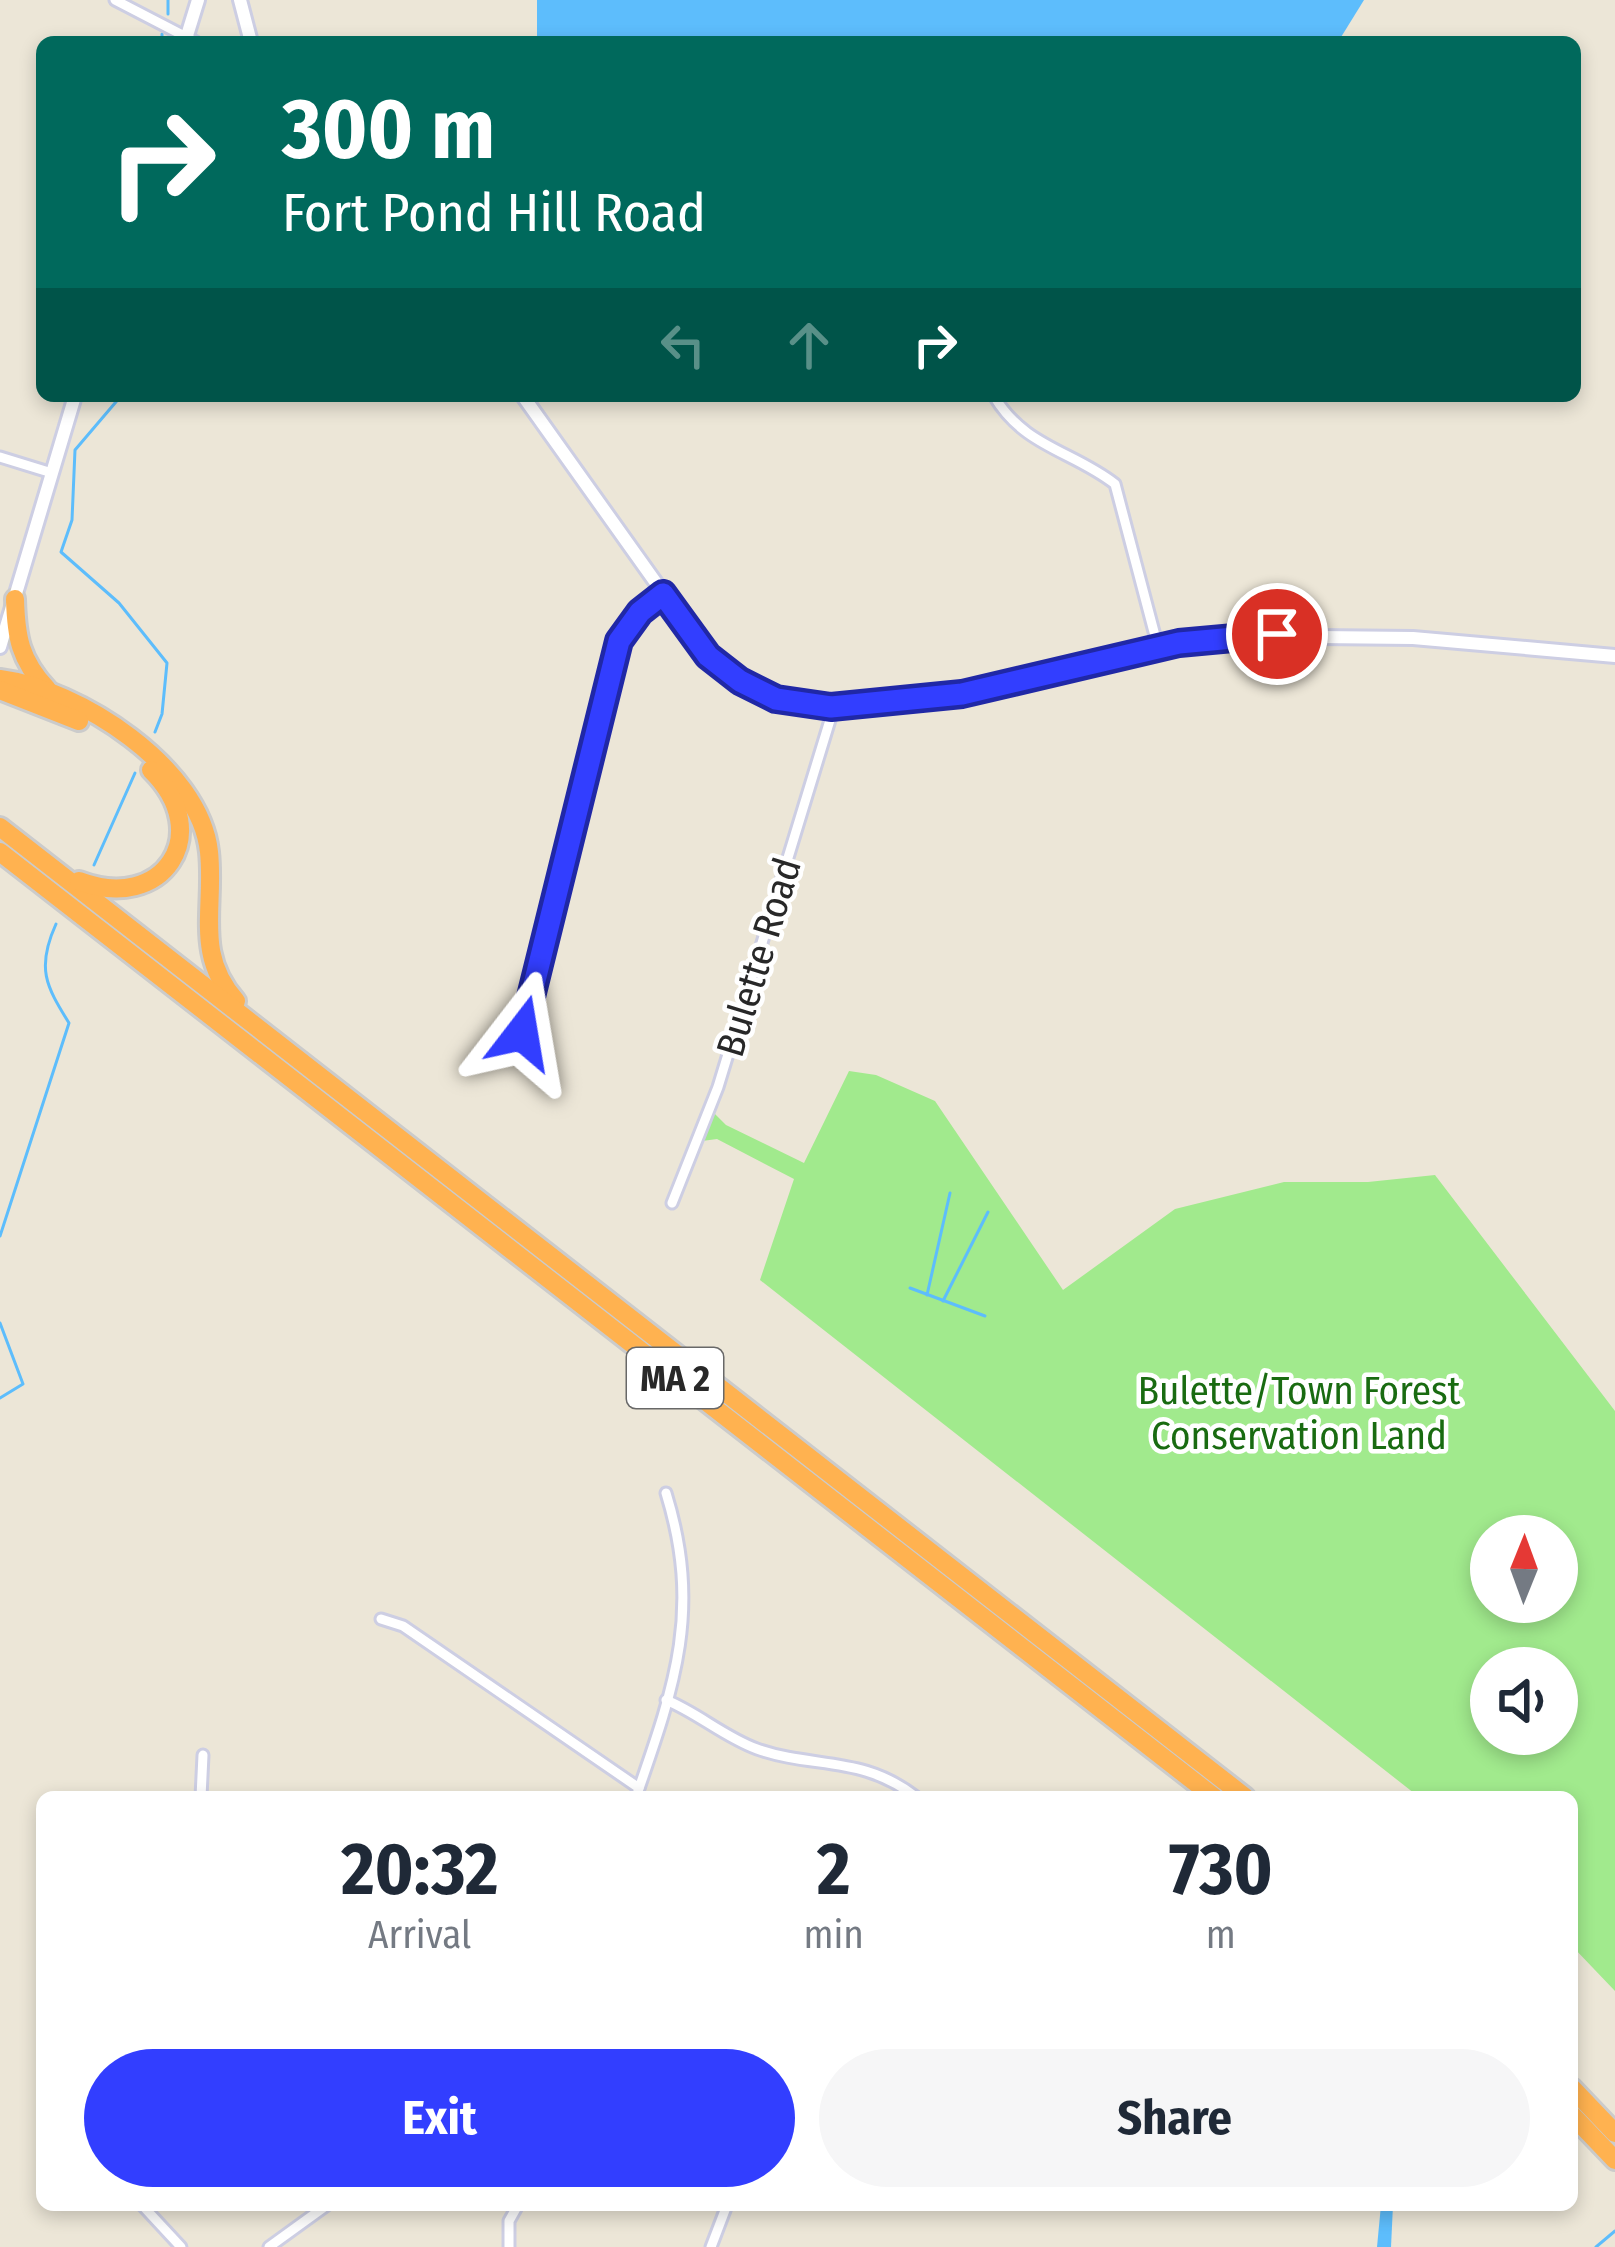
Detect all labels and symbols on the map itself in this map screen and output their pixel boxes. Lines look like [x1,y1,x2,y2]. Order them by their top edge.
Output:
pin [1226,583,1328,685]
street label: Bulette Road [707,852,811,1062]
position arrow [459,970,585,1096]
road number: MA 2 [627,1348,723,1408]
park label: Bulette/Town Forest Conservation Land [1138,1368,1461,1459]
north arrow [1470,1515,1578,1623]

